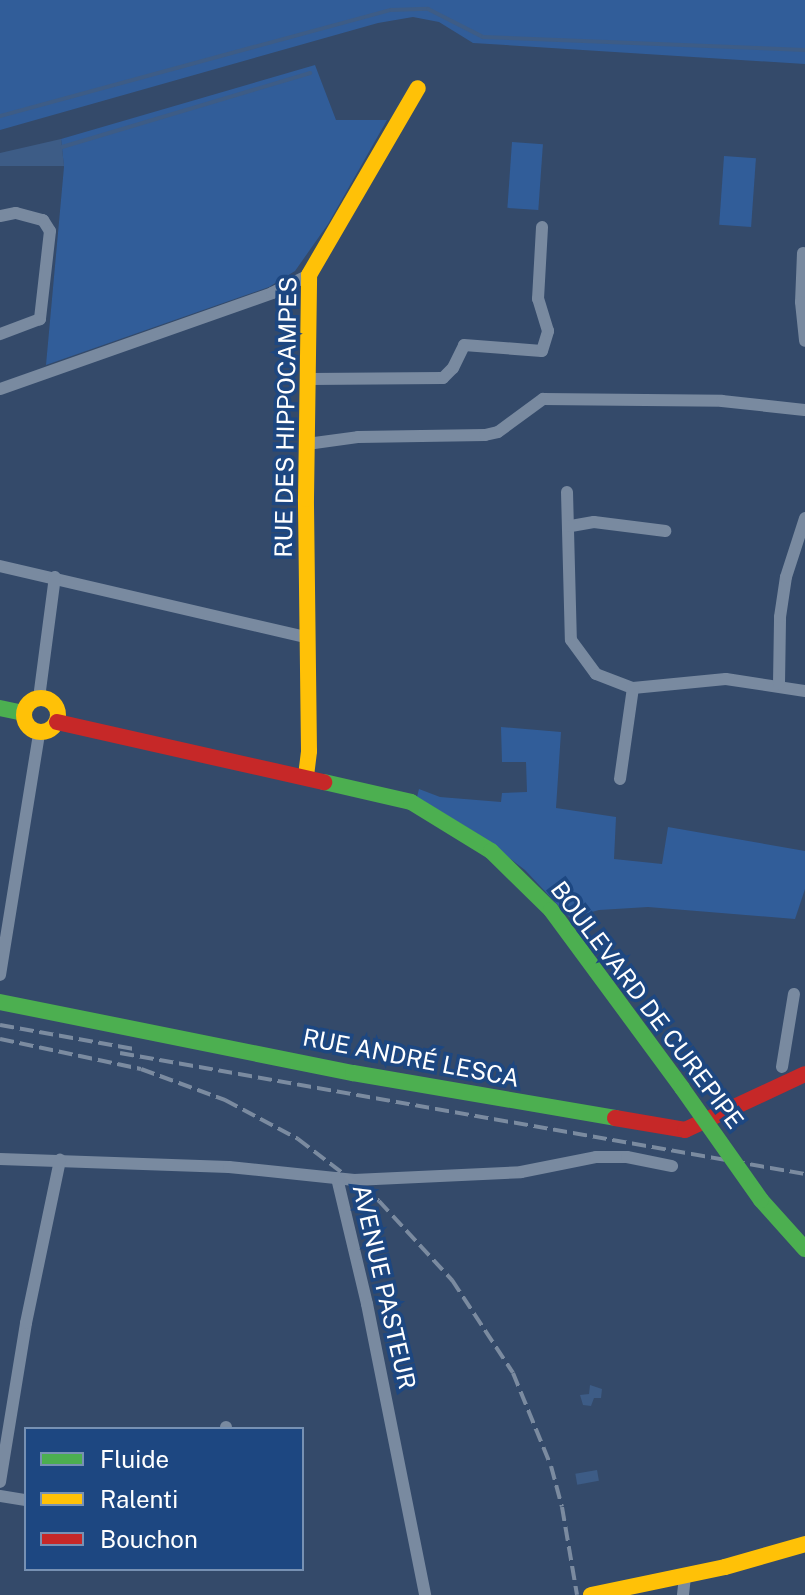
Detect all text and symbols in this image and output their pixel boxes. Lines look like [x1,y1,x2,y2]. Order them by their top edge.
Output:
street label: RUE DES HIPPOCAMPES [269,276,303,558]
street label: BOULEVARD DE CUREPIPE [545,876,749,1134]
street label: RUE ANDRÉ LESCA [300,1023,522,1093]
street label: AVENUE PASTEUR [346,1182,422,1392]
legend [24,1427,304,1571]
text: Fluide [100,1445,169,1473]
text: Ralenti [100,1485,178,1513]
text: Bouchon [100,1525,198,1553]

